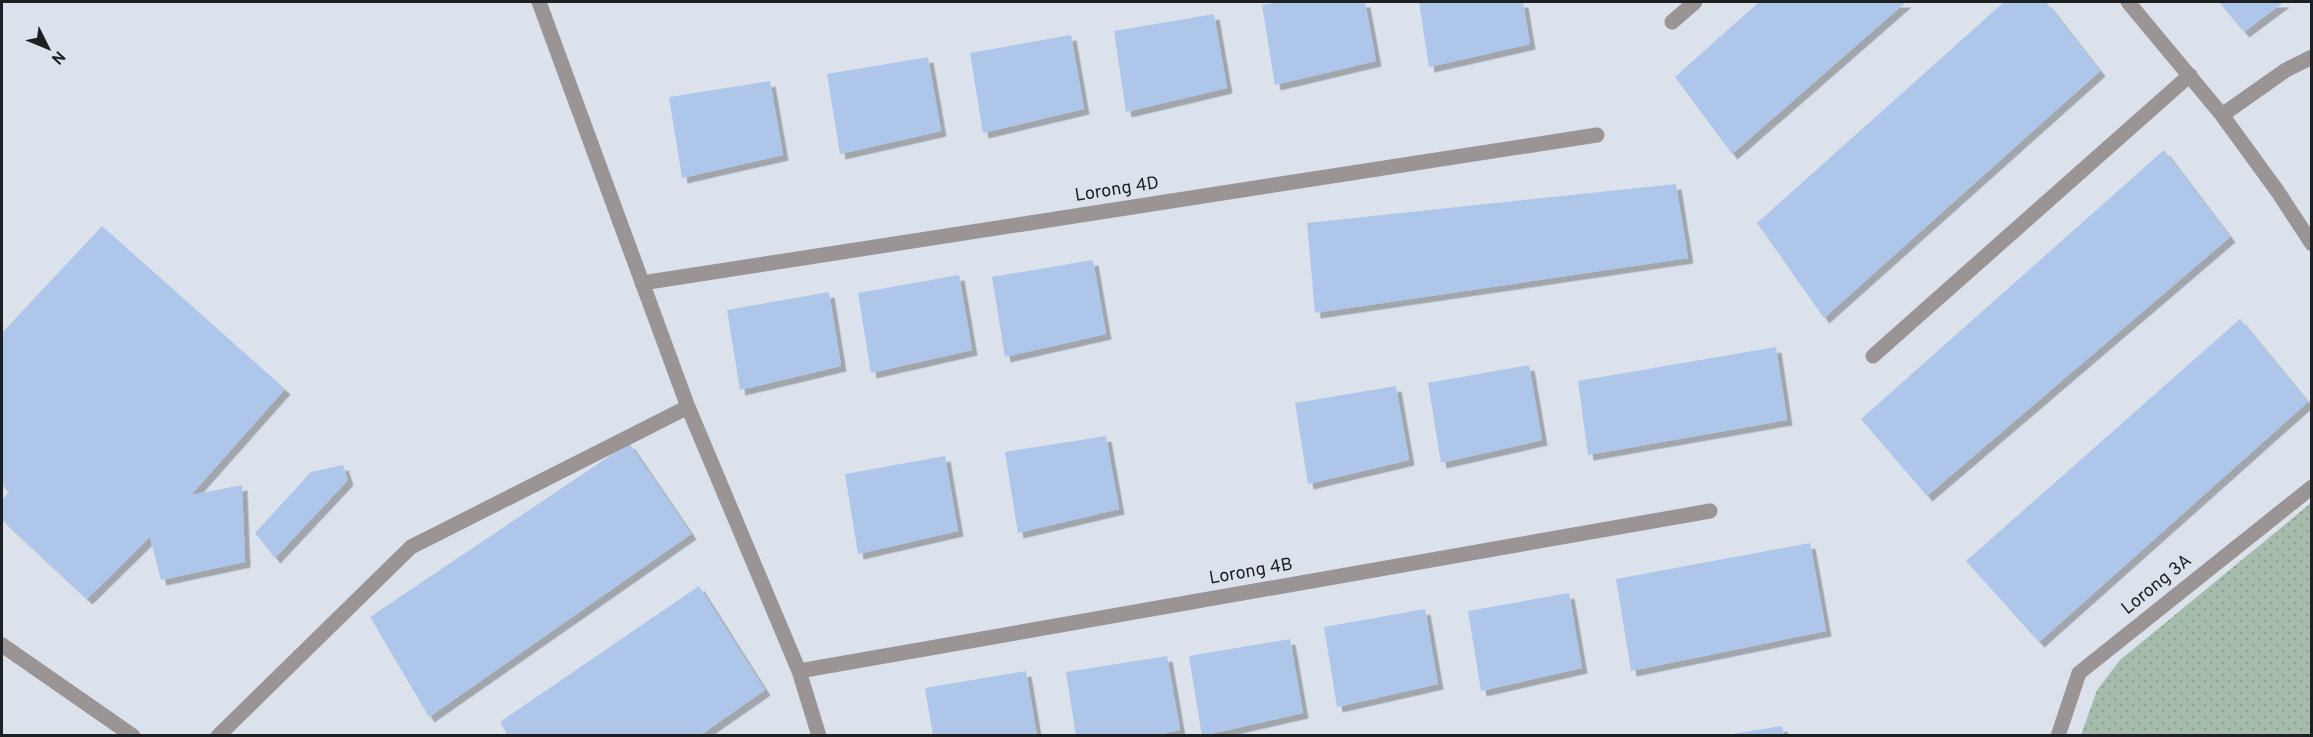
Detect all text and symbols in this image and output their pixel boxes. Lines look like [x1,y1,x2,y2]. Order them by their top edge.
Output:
north arrow [18,18,78,78]
text: N [46,46,69,68]
street label: Lorong 4D [1073,172,1161,208]
street label: Lorong 3A [2117,550,2197,620]
street label: Lorong 4B [1208,553,1294,591]

